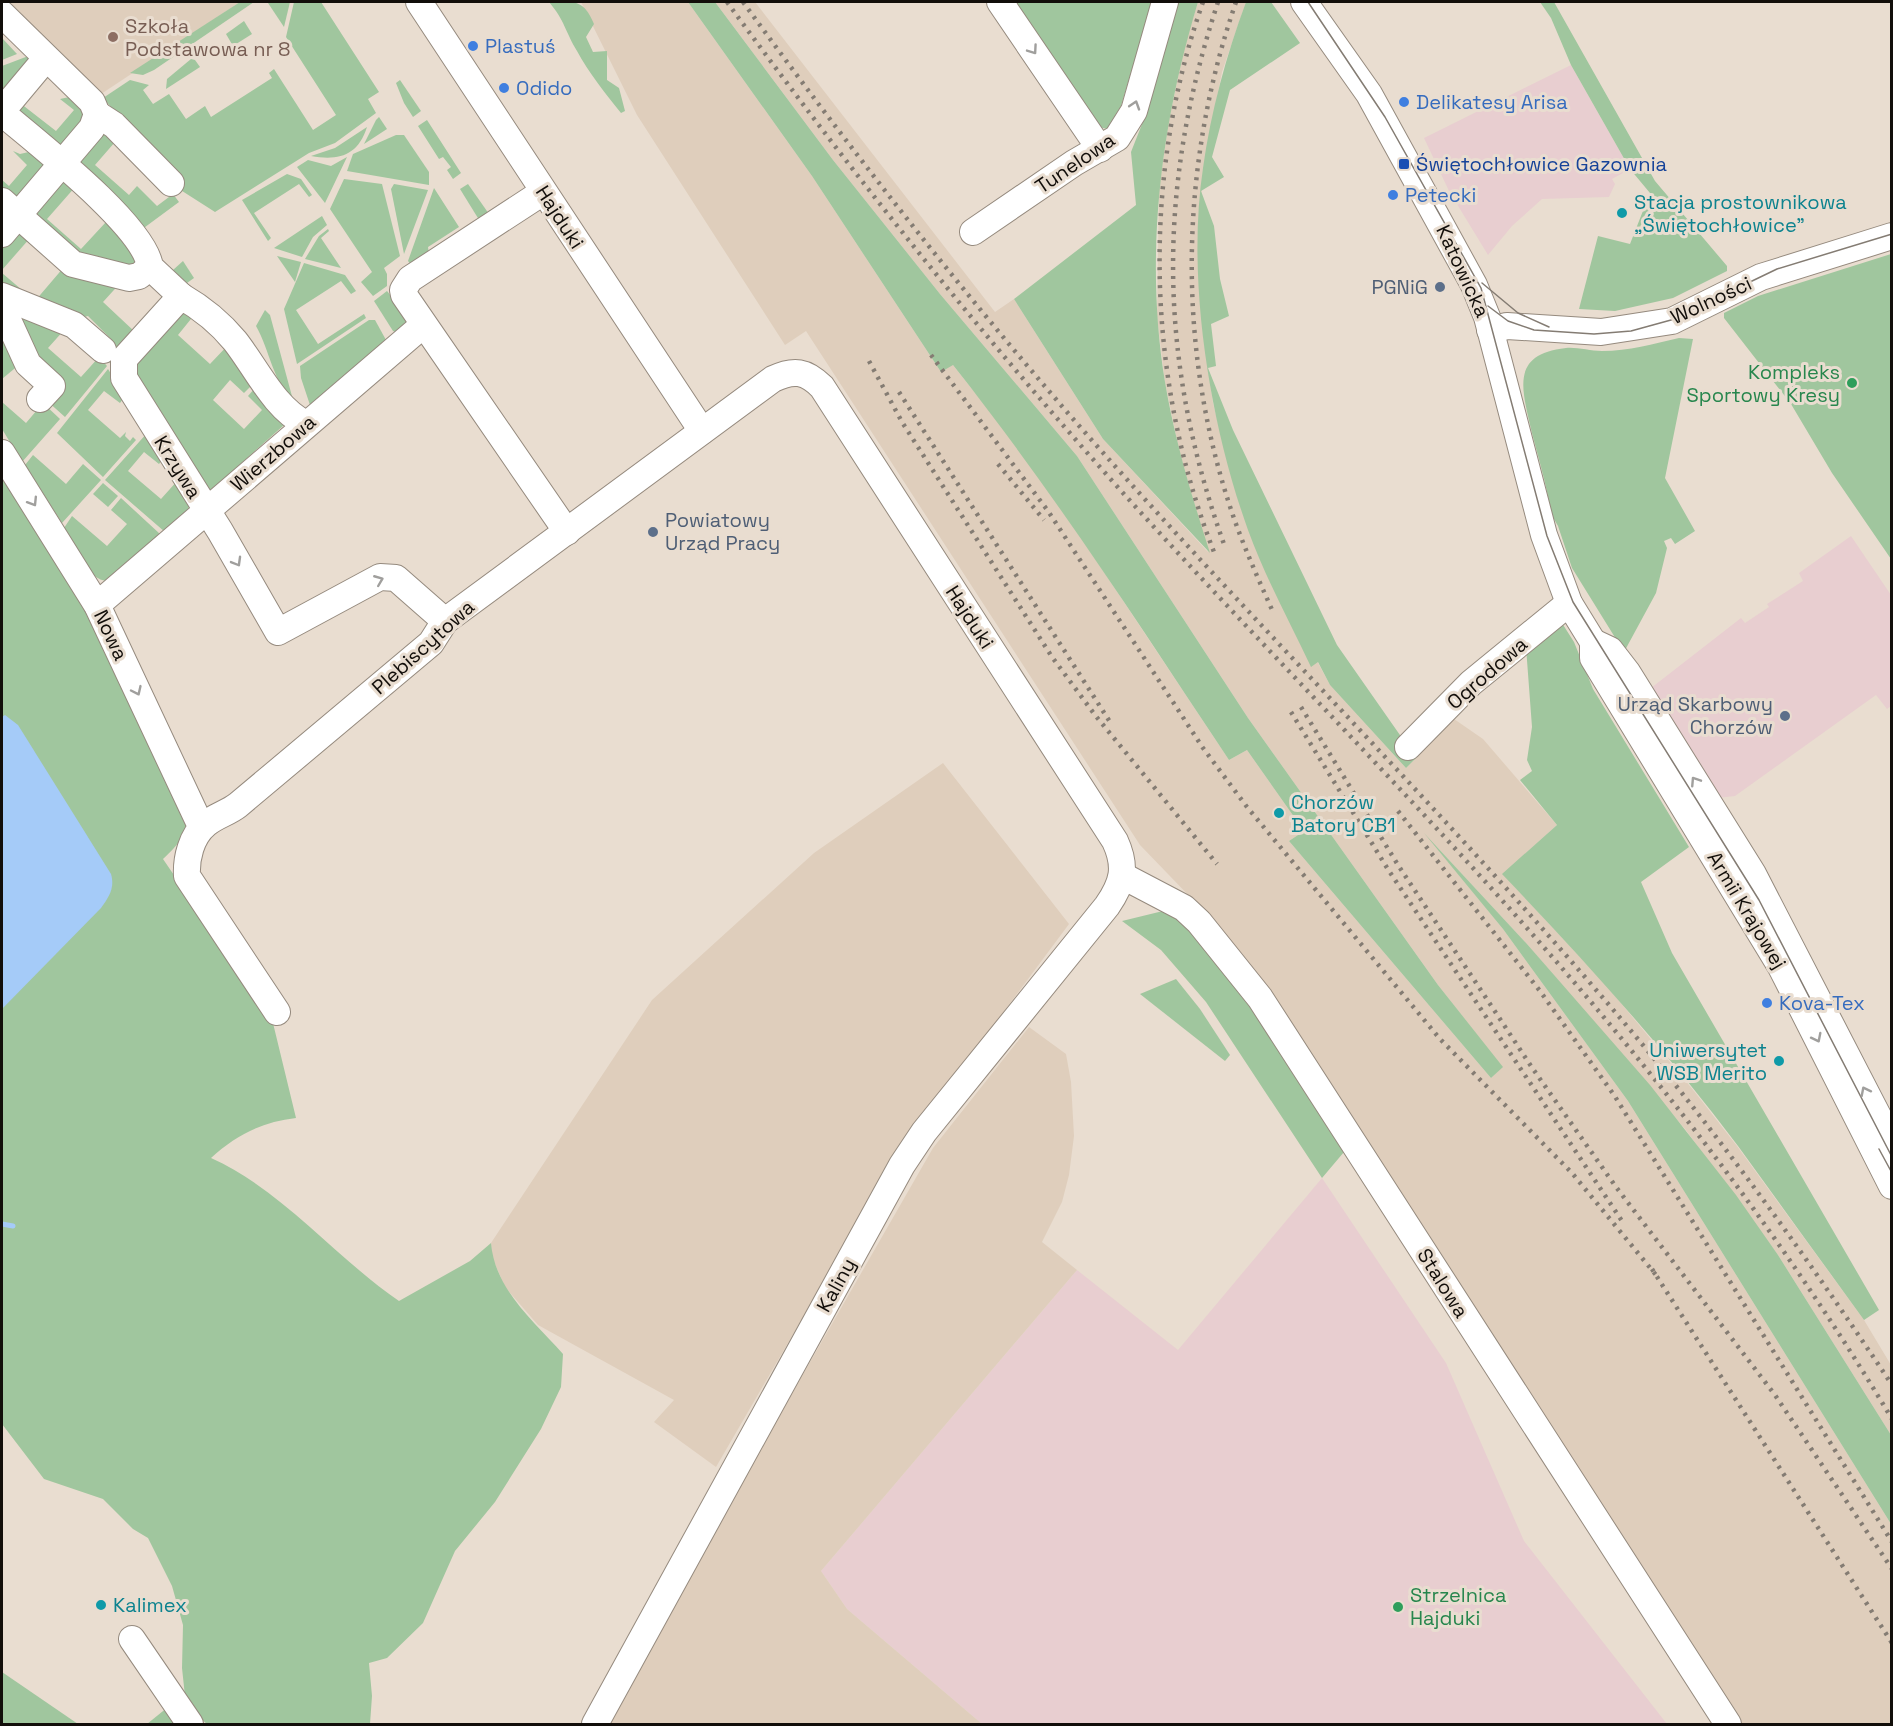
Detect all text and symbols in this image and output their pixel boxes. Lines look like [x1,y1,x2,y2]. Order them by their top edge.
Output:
place label: Szkoła Podstawowa nr 8 [125,13,291,62]
marker: Szkoła Podstawowa nr 8 [106,30,120,44]
place label: Plastuś [485,33,556,59]
marker: Plastuś [466,39,480,53]
one-way arrow [1026,43,1037,54]
place label: Odido [516,75,572,101]
marker: Odido [497,81,511,95]
place label: Delikatesy Arisa [1416,89,1568,115]
marker: Delikatesy Arisa [1397,95,1411,109]
one-way arrow [1128,100,1141,111]
street label: Tunelowa [1030,127,1120,199]
place label: Świętochłowice Gazownia [1416,151,1667,177]
marker: Świętochłowice Gazownia [1397,157,1411,171]
street label: Hajduki [530,180,590,254]
place label: Petecki [1405,182,1476,208]
marker: Petecki [1386,188,1400,202]
place label: Stacja prostownikowa „Świętochłowice” [1634,189,1847,238]
marker: Stacja prostownikowa „Świętochłowice” [1615,206,1629,220]
street label: Katowicka [1430,221,1496,321]
street label: Wolności [1666,270,1756,330]
place label: PGNiG [1371,274,1428,300]
marker: PGNiG [1433,280,1447,294]
place label: Kompleks Sportowy Kresy [1687,359,1840,408]
marker: Kompleks Sportowy Kresy [1845,376,1859,390]
street label: Wierzbowa [225,409,321,497]
street label: Krzywa [148,431,208,503]
one-way arrow [25,496,37,506]
place label: Powiatowy Urząd Pracy [665,507,780,556]
marker: Powiatowy Urząd Pracy [646,525,660,539]
one-way arrow [230,556,242,566]
one-way arrow [372,575,383,587]
street label: Hajduki [940,580,1000,654]
street label: Plebiscytowa [366,594,480,700]
street label: Nowa [88,606,134,664]
street label: Ogrodowa [1441,631,1533,715]
one-way arrow [129,684,141,695]
place label: Urząd Skarbowy Chorzów [1617,691,1773,740]
marker: Urząd Skarbowy Chorzów [1778,709,1792,723]
one-way arrow [1692,777,1703,788]
place label: Chorzów Batory CB1 [1291,789,1396,838]
marker: Chorzów Batory CB1 [1272,806,1286,820]
street label: Armii Krajowej [1702,846,1792,974]
place label: Kova-Tex [1779,990,1865,1016]
marker: Kova-Tex [1760,996,1774,1010]
one-way arrow [1810,1031,1822,1042]
place label: Uniwersytet WSB Merito [1649,1037,1767,1086]
marker: Uniwersytet WSB Merito [1772,1054,1786,1068]
one-way arrow [1861,1087,1872,1097]
street label: Stalowa [1411,1243,1475,1323]
street label: Kaliny [811,1253,861,1317]
place label: Strzelnica Hajduki [1410,1582,1506,1631]
place label: Kalimex [113,1592,187,1618]
marker: Kalimex [94,1598,108,1612]
marker: Strzelnica Hajduki [1391,1600,1405,1614]

